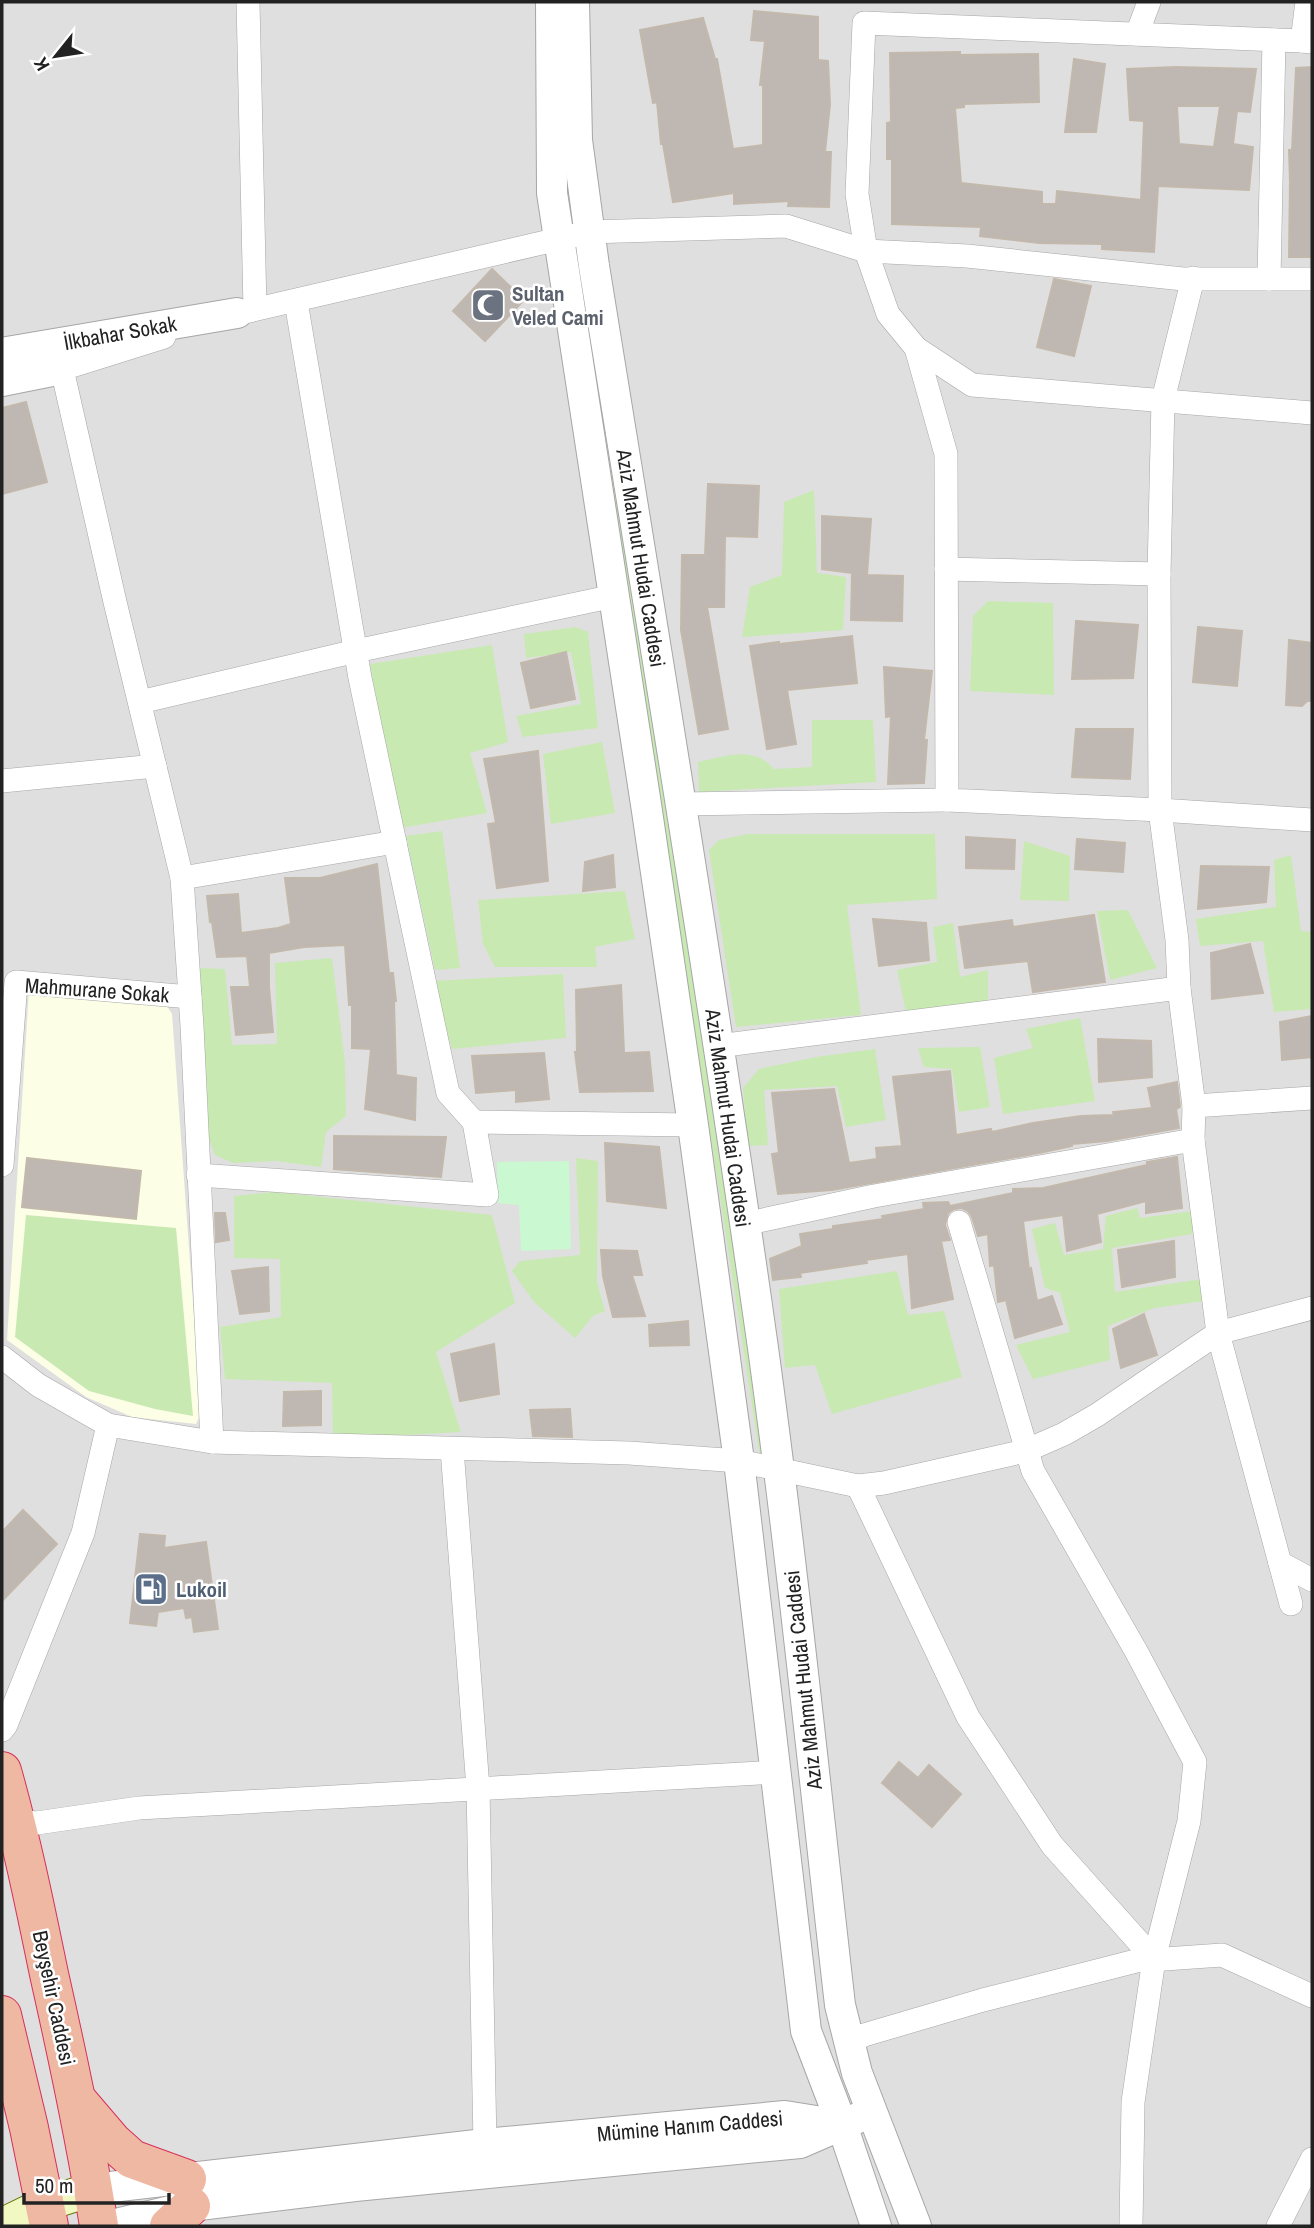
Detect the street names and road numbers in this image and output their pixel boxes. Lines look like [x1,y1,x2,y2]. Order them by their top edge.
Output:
street label: İlkbahar Sokak [61,309,179,357]
street label: Aziz Mahmut Hudai Caddesi [609,446,673,669]
street label: Mahmurane Sokak [24,970,170,1010]
street label: Aziz Mahmut Hudai Caddesi [698,1006,758,1229]
street label: Aziz Mahmut Hudai Caddesi [777,1569,829,1792]
street label: Beyşehir Caddesi [26,1928,82,2068]
street label: Mümine Hanım Caddesi [596,2103,784,2149]

